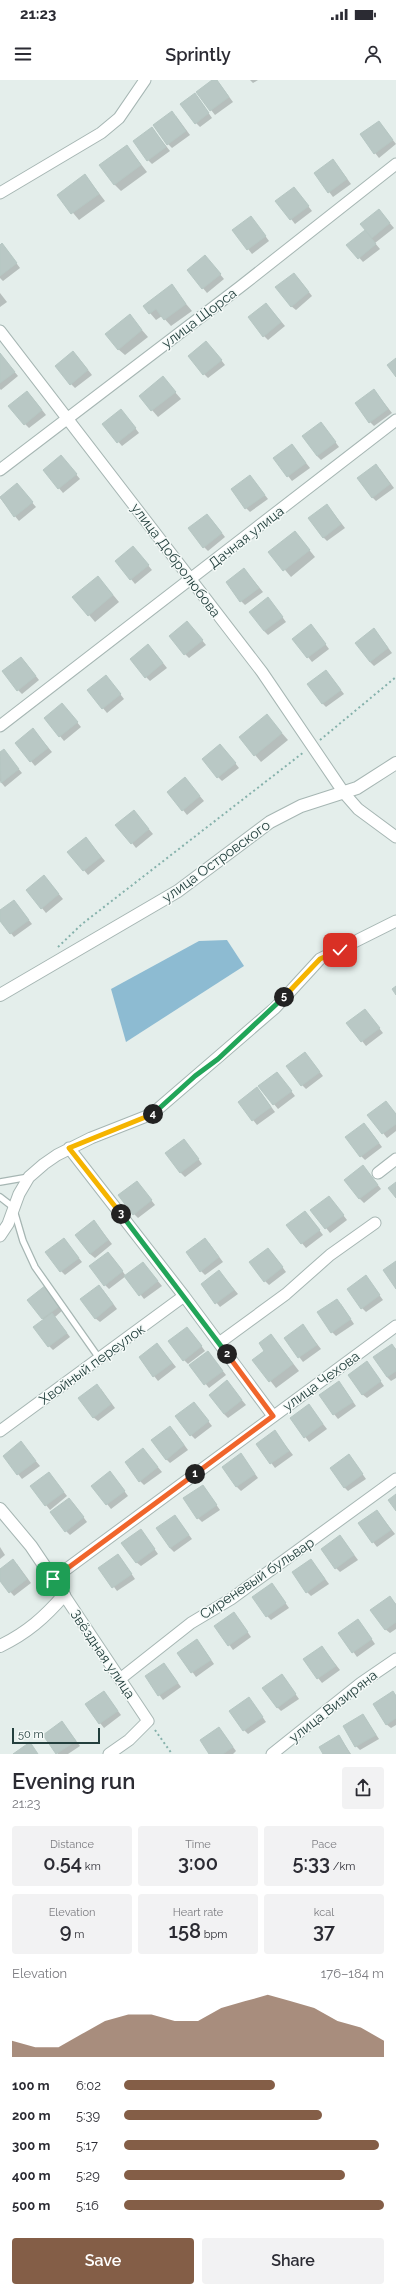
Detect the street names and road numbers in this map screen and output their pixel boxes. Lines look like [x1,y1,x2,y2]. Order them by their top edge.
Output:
street label: улица Щорса [159,285,239,351]
street label: улица Добролюбова [128,500,224,620]
street label: Дачная улица [205,503,287,571]
street label: улица Островского [159,816,273,906]
street label: Хвойный переулок [36,1320,148,1408]
street label: улица Чехова [280,1348,362,1414]
street label: Сиреневый бульвар [197,1534,317,1622]
street label: Звёздная улица [67,1607,139,1701]
street label: улица Визиряна [286,1667,380,1745]

